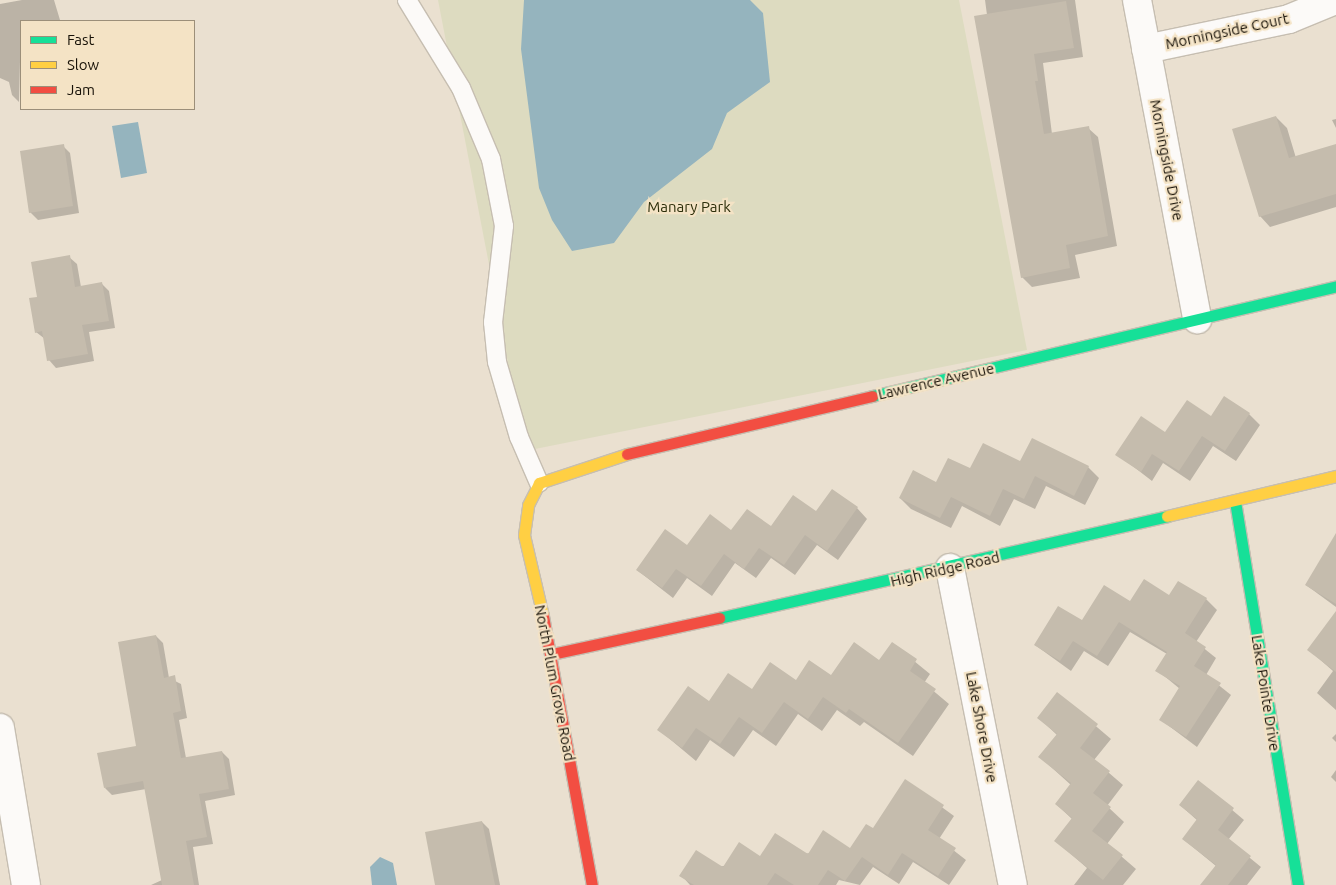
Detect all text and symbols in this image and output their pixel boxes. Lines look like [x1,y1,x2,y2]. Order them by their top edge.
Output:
street label: Morningside Court [1164,9,1290,53]
legend [20,20,195,110]
text: Fast [67,31,94,48]
text: Slow [67,56,99,73]
text: Jam [67,81,95,98]
street label: Morningside Drive [1146,98,1188,222]
park label: Manary Park [647,198,731,216]
street label: Lawrence Avenue [876,359,996,403]
street label: High Ridge Road [889,548,1001,590]
street label: North Plum Grove Road [531,603,579,763]
street label: Lake Pointe Drive [1248,634,1284,752]
street label: Lake Shore Drive [962,670,1002,784]

